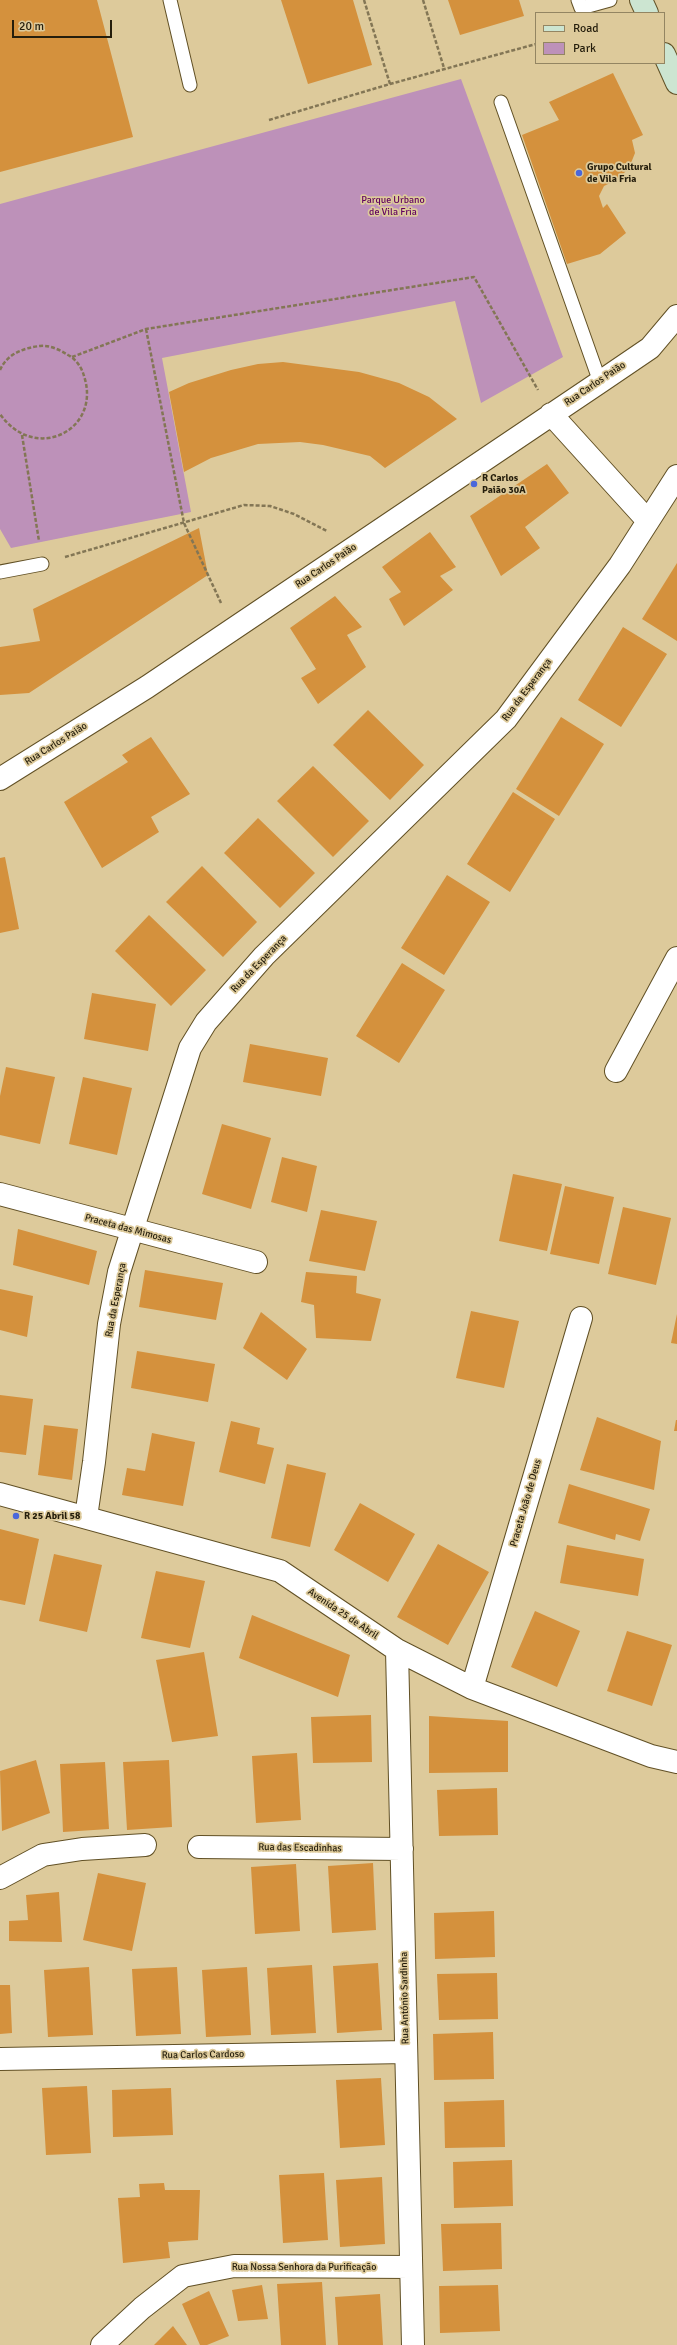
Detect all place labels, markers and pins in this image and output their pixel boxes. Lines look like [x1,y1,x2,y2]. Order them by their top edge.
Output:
place label: Grupo Cultural de Vila Fria [587,161,652,184]
marker: Grupo Cultural de Vila Fria [574,168,584,178]
place label: R Carlos Paião 30A [482,472,526,496]
marker: R Carlos Paião 30A [469,479,479,489]
place label: R 25 Abril 58 [24,1510,80,1522]
marker: R 25 Abril 58 [11,1511,21,1521]

